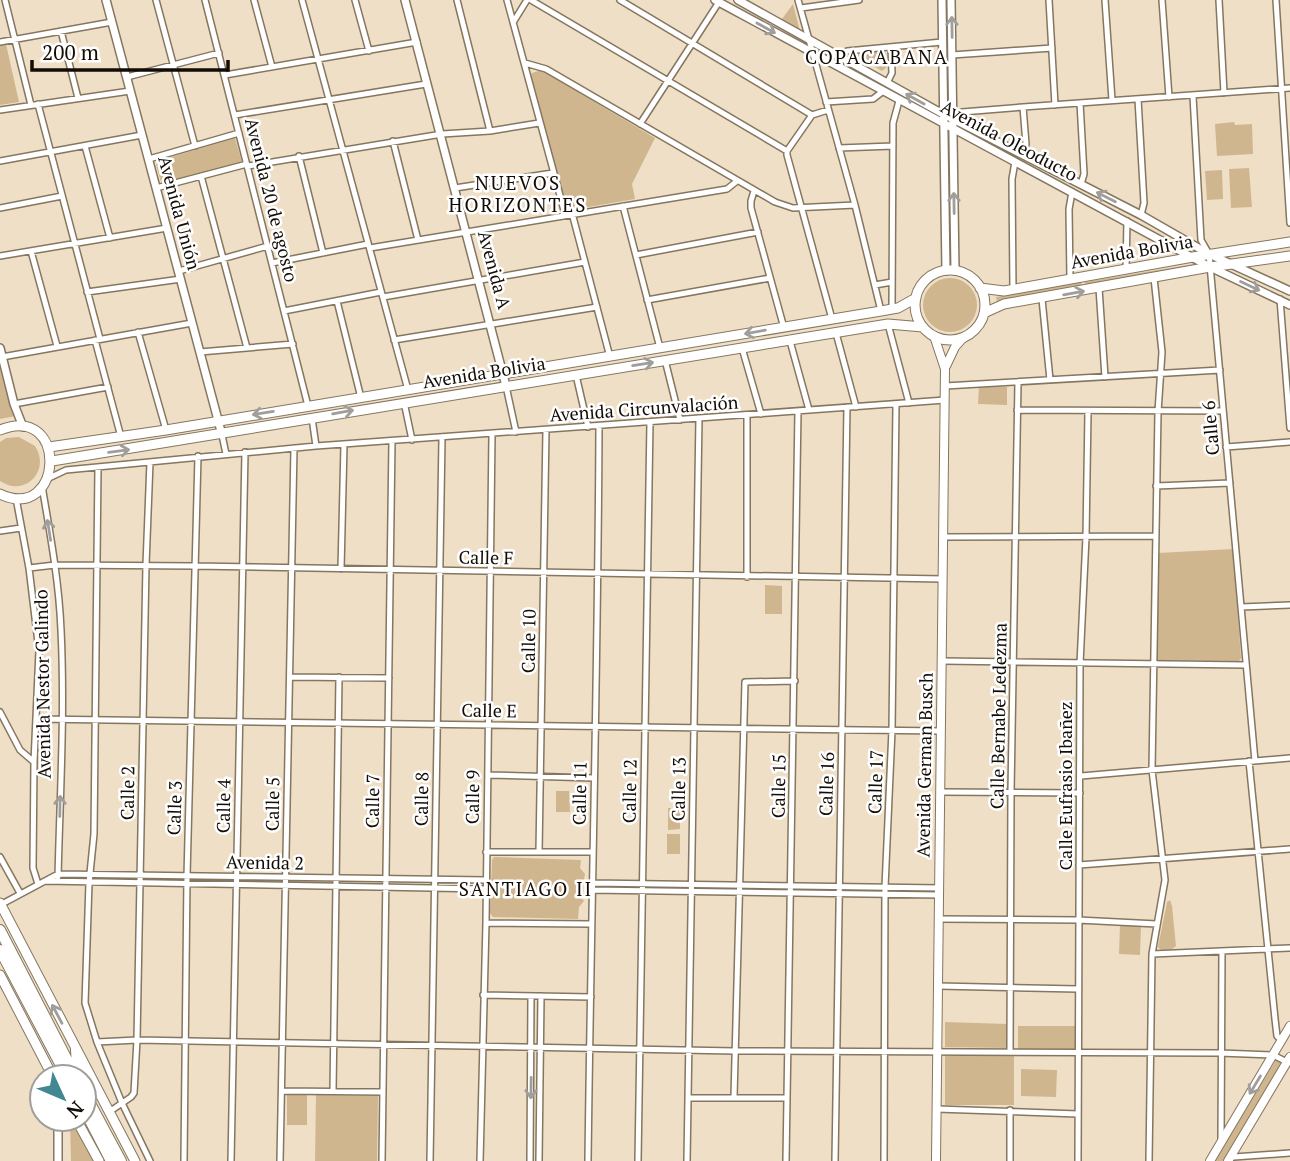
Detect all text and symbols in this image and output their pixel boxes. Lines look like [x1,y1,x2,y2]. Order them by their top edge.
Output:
one-way arrow [945,16,959,39]
one-way arrow [755,22,776,35]
scale bar [32,28,228,72]
text: 200 m [42,38,99,66]
district label: COPACABANA [805,44,949,69]
one-way arrow [905,92,926,105]
street label: Avenida Oleoducto [937,94,1082,186]
street label: Avenida 20 de agosto [240,115,304,284]
street label: Avenida Unión [153,153,207,273]
district label: NUEVOS HORIZONTES [449,170,587,217]
one-way arrow [1097,190,1117,204]
one-way arrow [947,191,960,214]
street label: Avenida A [473,228,517,312]
street label: Avenida Bolivia [1069,228,1195,274]
one-way arrow [1239,280,1260,293]
one-way arrow [1062,286,1085,299]
one-way arrow [744,326,767,339]
street label: Avenida Bolivia [421,350,547,394]
one-way arrow [631,357,654,370]
street label: Avenida Circunvalación [549,389,739,427]
street label: Calle 6 [1196,399,1224,456]
one-way arrow [331,405,354,418]
one-way arrow [252,407,275,420]
one-way arrow [107,444,130,457]
one-way arrow [42,519,55,542]
street label: Calle F [458,545,514,569]
street label: Avenida Nestor Galindo [28,589,56,779]
street label: Calle 10 [515,609,541,673]
street label: Calle Bernabe Ledezma [984,623,1012,809]
street label: Avenida German Busch [910,672,938,857]
street label: Calle E [461,698,517,722]
street label: Calle Eufrasio Ibañez [1053,701,1077,871]
street label: Calle 17 [862,749,888,814]
street label: Calle 16 [813,751,839,816]
street label: Calle 15 [765,754,791,818]
street label: Calle 13 [665,757,691,821]
street label: Calle 12 [616,759,642,823]
street label: Calle 11 [566,761,592,825]
street label: Calle 2 [115,766,139,820]
street label: Calle 9 [460,770,484,824]
street label: Calle 8 [409,772,433,826]
street label: Calle 7 [360,774,384,828]
street label: Calle 5 [260,777,284,831]
street label: Calle 4 [211,778,235,833]
street label: Calle 3 [161,780,187,836]
one-way arrow [53,795,67,818]
street label: Avenida 2 [226,849,304,875]
district label: SANTIAGO II [459,876,593,901]
one-way arrow [50,1004,64,1025]
north arrow [28,1063,98,1133]
one-way arrow [1248,1074,1262,1094]
one-way arrow [524,1077,538,1100]
text: N [61,1096,90,1124]

